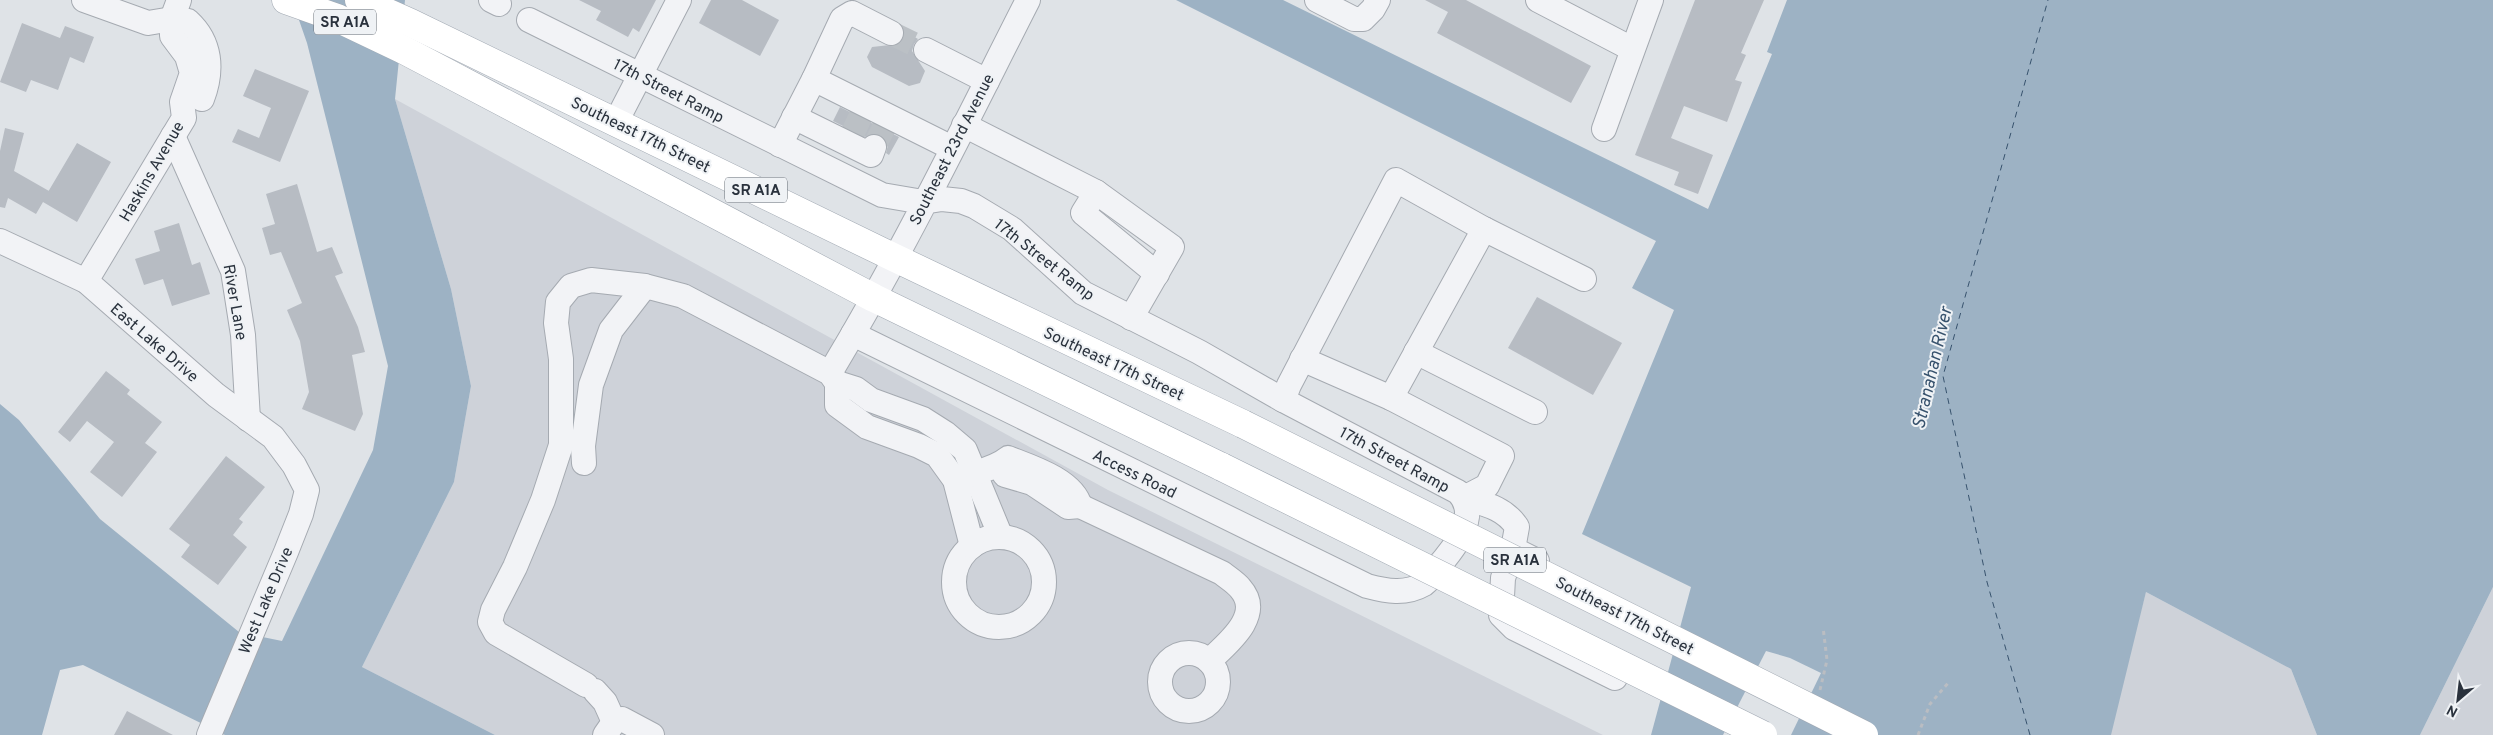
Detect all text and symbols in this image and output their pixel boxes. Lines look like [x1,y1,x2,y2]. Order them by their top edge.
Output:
road number: SR A1A [314,10,376,34]
street label: 17th Street Ramp [609,55,727,128]
street label: Southeast 23rd Avenue [906,71,1000,229]
street label: Southeast 17th Street [567,93,713,178]
street label: Haskins Avenue [116,118,189,226]
road number: SR A1A [725,178,787,202]
street label: 17th Street Ramp [990,215,1098,306]
street label: River Lane [217,263,251,342]
street label: East Lake Drive [105,300,202,387]
water label: Stranahan River [1908,303,1959,432]
street label: Southeast 17th Street [1040,323,1187,406]
street label: 17th Street Ramp [1336,423,1453,498]
street label: Access Road [1089,446,1180,504]
street label: West Lake Drive [235,544,298,657]
road number: SR A1A [1484,548,1546,572]
street label: Southeast 17th Street [1552,573,1697,660]
north arrow [2433,675,2483,725]
text: N [2444,700,2461,720]

